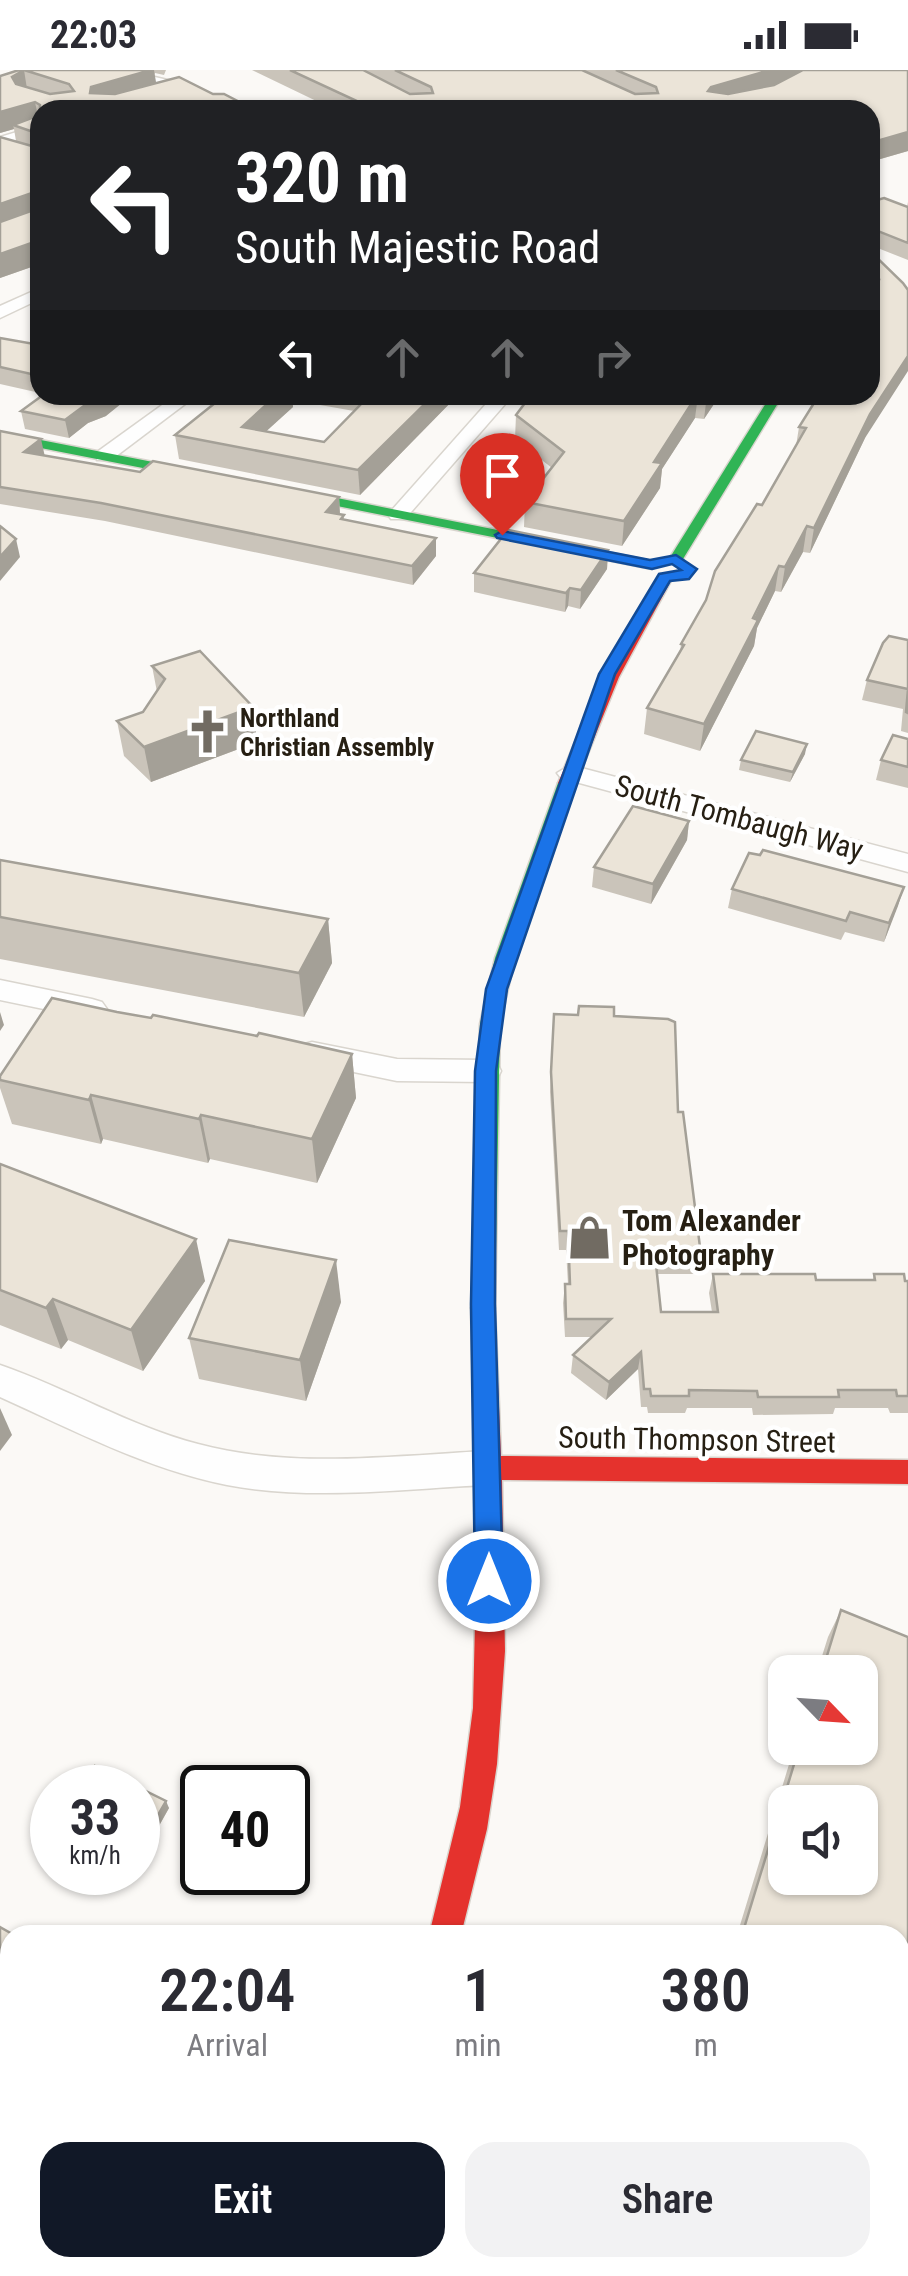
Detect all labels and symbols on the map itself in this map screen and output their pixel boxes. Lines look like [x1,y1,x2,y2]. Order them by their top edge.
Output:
pin [460,433,545,536]
place label: Northland Christian Assembly [240,704,434,762]
church icon: Northland Christian Assembly [183,708,231,756]
street label: South Tombaugh Way [611,768,867,867]
place label: Tom Alexander Photography [622,1203,801,1272]
shop icon: Tom Alexander Photography [565,1214,613,1262]
street label: South Thompson Street [558,1420,836,1459]
position arrow [437,1529,541,1633]
north arrow [768,1655,878,1765]
speed limit sign: 40 [180,1765,310,1895]

